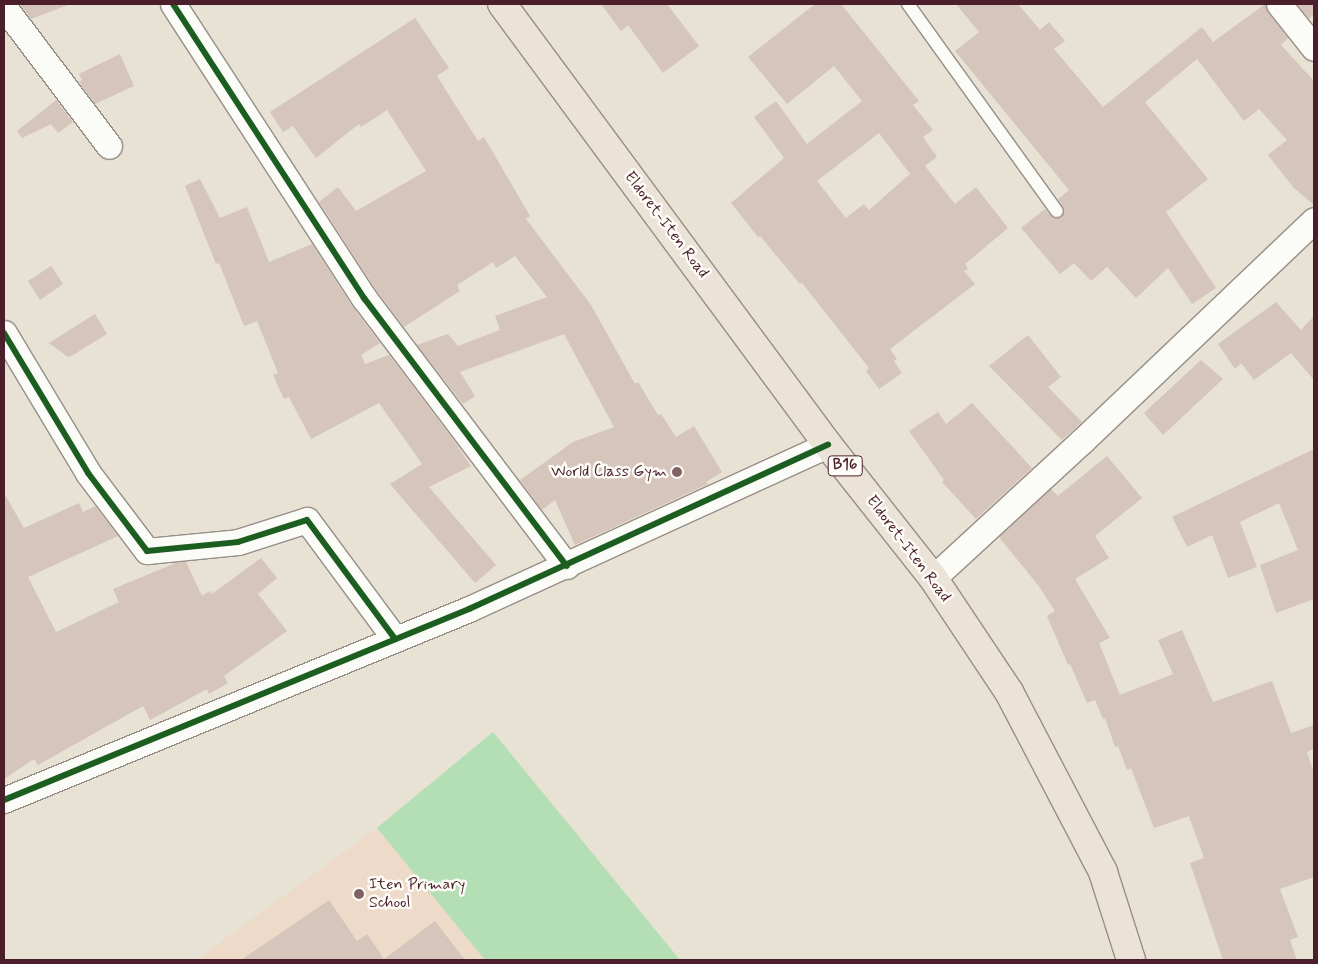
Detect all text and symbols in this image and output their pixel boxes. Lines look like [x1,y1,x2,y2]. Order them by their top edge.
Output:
street label: Eldoret-Iten Road [620,168,712,282]
road number: B16 [828,454,862,478]
place label: World Class Gym [547,462,667,482]
marker: World Class Gym [671,466,683,478]
street label: Eldoret-Iten Road [862,492,954,606]
place label: Iten Primary School [369,875,467,913]
marker: Iten Primary School [353,888,365,900]

